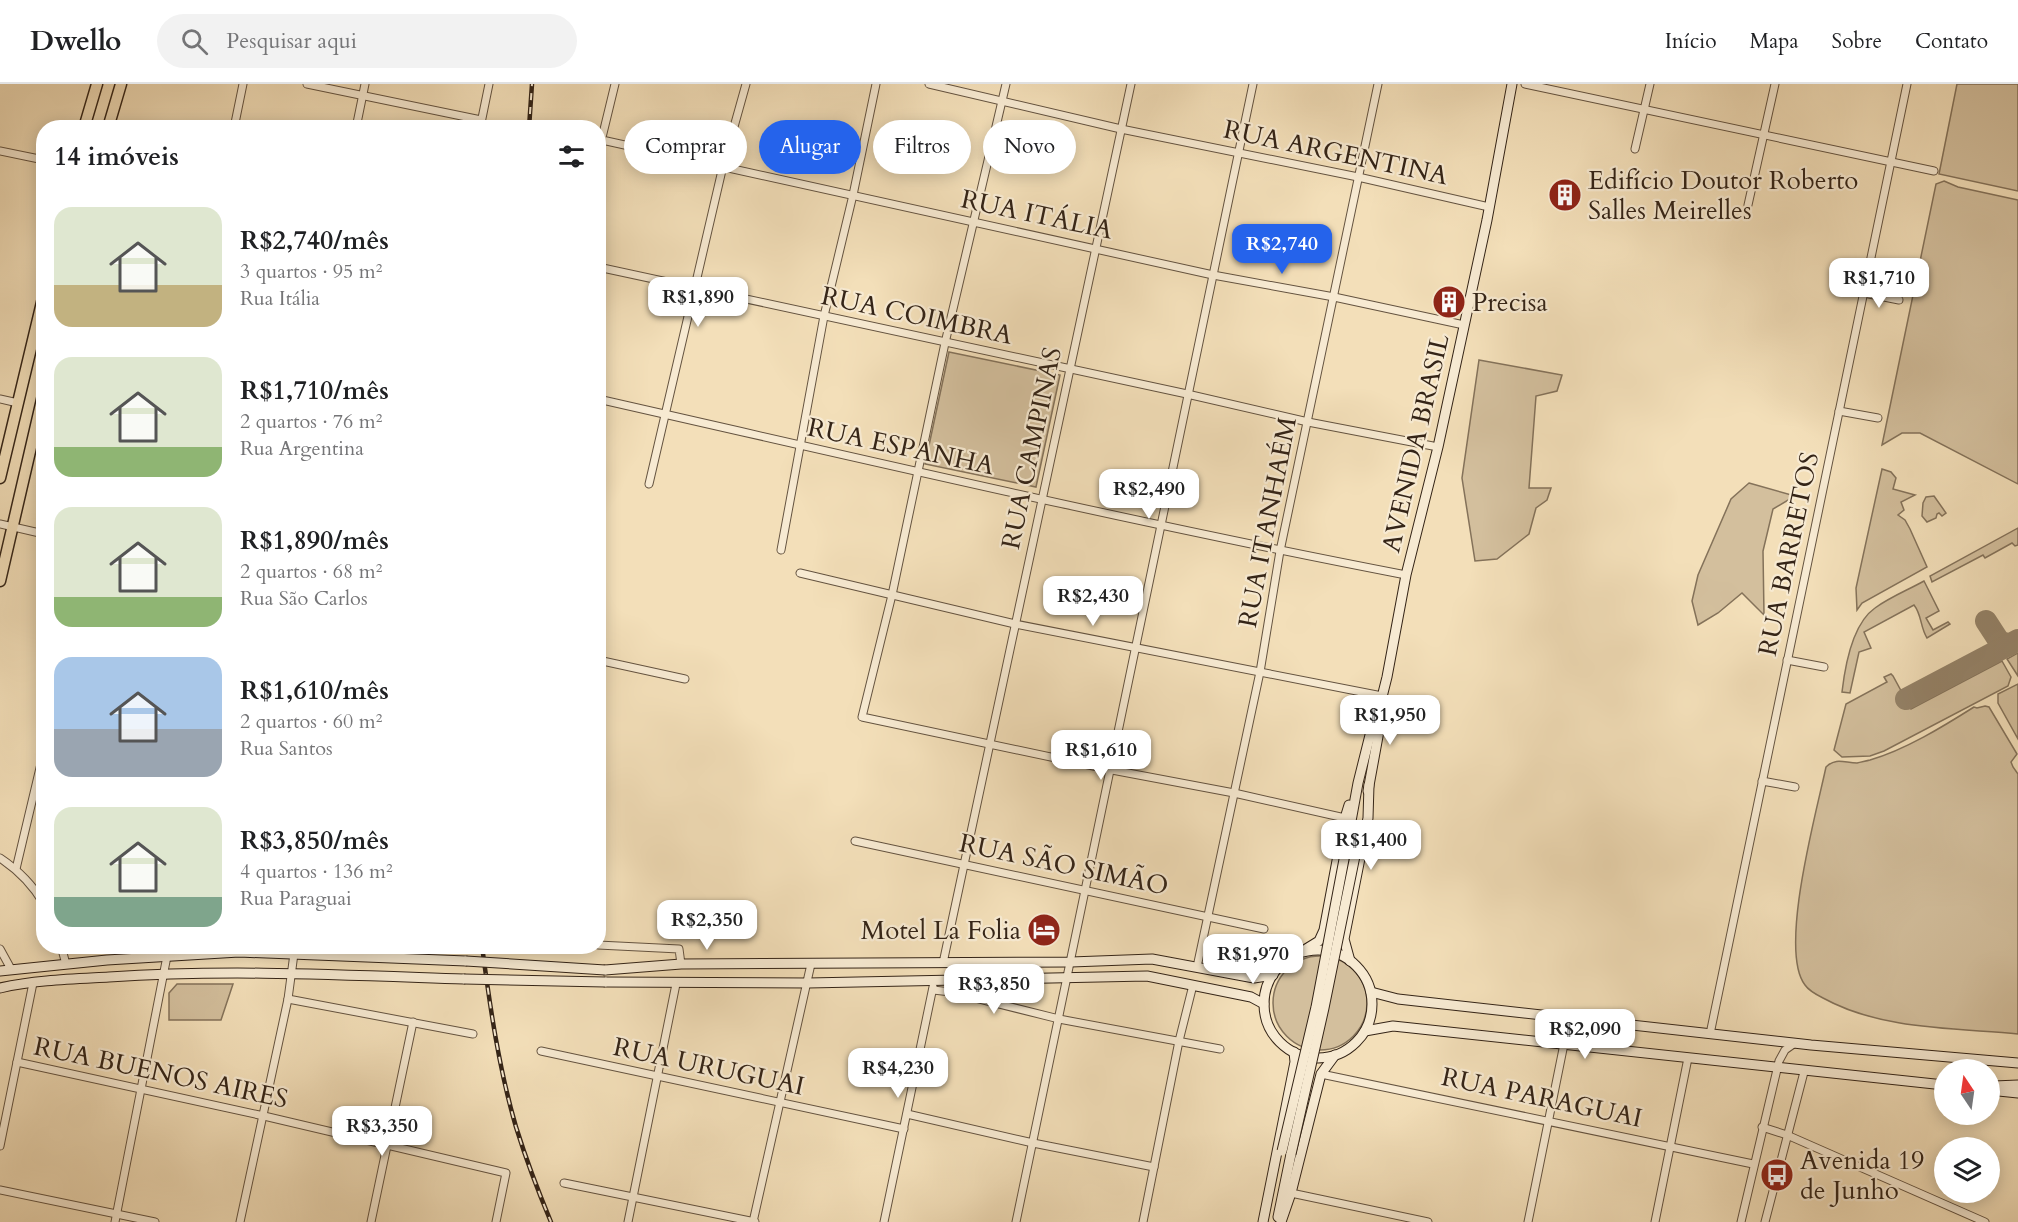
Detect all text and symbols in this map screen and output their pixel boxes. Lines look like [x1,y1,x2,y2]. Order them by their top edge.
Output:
search box [157,14,577,68]
text: Dwello [30,22,121,60]
icon: search [178,25,211,58]
text: Pesquisar aqui [226,26,357,56]
text: Início [1665,27,1717,56]
text: Mapa [1750,27,1799,56]
text: Sobre [1832,27,1882,56]
text: Contato [1915,27,1988,56]
street label: RUA ARGENTINA [1220,112,1452,193]
chip: Comprar [624,120,747,174]
chip: Alugar [759,120,861,174]
chip: Filtros [873,120,971,174]
chip: Novo [983,120,1076,174]
text: 14 imóveis [54,139,179,174]
icon: filters [555,140,588,173]
place label: Edifício Doutor Roberto Salles Meirelles [1588,163,1858,228]
building icon: Edifício Doutor Roberto Salles Meirelles [1547,177,1583,213]
street label: RUA ITÁLIA [958,181,1116,248]
text: R$2,740/mês [240,223,389,258]
pin: R$2,740 [1227,224,1337,275]
text: R$2,740 [1246,230,1318,257]
icon: home [102,231,174,303]
text: 3 quartos · 95 m² [240,258,382,285]
pin: R$1,710 [1824,258,1934,309]
text: R$1,710 [1843,264,1915,291]
pin: R$1,890 [643,277,753,328]
street label: RUA COIMBRA [818,278,1016,353]
text: R$1,890 [662,283,734,310]
building icon: Precisa [1431,284,1467,320]
text: Rua Itália [240,285,320,312]
place label: Precisa [1472,285,1548,320]
street label: AVENIDA BRASIL [1373,330,1458,556]
street label: RUA CAMPINAS [993,344,1070,552]
text: R$1,710/mês [240,373,389,408]
icon: home [102,381,174,453]
text: 2 quartos · 76 m² [240,408,382,435]
street label: RUA ESPANHA [804,410,998,483]
street label: RUA ITANHAÉM [1230,414,1305,631]
text: Rua Argentina [240,435,364,462]
street label: RUA BARRETOS [1750,449,1827,659]
pin: R$2,490 [1094,469,1204,520]
text: R$2,490 [1113,475,1185,502]
text: R$1,890/mês [240,523,389,558]
icon: home [102,531,174,603]
text: 2 quartos · 68 m² [240,558,382,585]
pin: R$2,430 [1038,576,1148,627]
text: R$2,430 [1057,582,1129,609]
text: Rua São Carlos [240,585,368,612]
text: R$1,610/mês [240,673,389,708]
icon: home [102,681,174,753]
pin: R$1,950 [1335,695,1445,746]
text: R$1,950 [1354,701,1426,728]
text: 2 quartos · 60 m² [240,708,382,735]
pin: R$1,610 [1046,730,1156,781]
text: Rua Santos [240,735,333,762]
text: R$1,610 [1065,736,1137,763]
pin: R$1,400 [1316,820,1426,871]
text: R$3,850/mês [240,823,389,858]
street label: RUA SÃO SIMÃO [956,825,1172,904]
text: R$1,400 [1335,826,1407,853]
icon: home [102,831,174,903]
text: 4 quartos · 136 m² [240,858,393,885]
text: Rua Paraguai [240,885,352,912]
pin: R$2,350 [652,900,762,951]
text: R$2,350 [671,906,743,933]
hotel icon: Motel La Folia [1026,912,1062,948]
place label: Motel La Folia [861,913,1021,948]
pin: R$1,970 [1198,934,1308,985]
text: R$1,970 [1217,940,1289,967]
pin: R$3,850 [939,964,1049,1015]
text: R$3,850 [958,970,1030,997]
pin: R$2,090 [1530,1009,1640,1060]
text: R$2,090 [1549,1015,1621,1042]
street label: RUA BUENOS AIRES [31,1028,291,1117]
street label: RUA URUGUAI [610,1029,808,1104]
pin: R$4,230 [843,1048,953,1099]
text: R$4,230 [862,1054,934,1081]
street label: RUA PARAGUAI [1438,1059,1645,1136]
north arrow [1934,1059,2000,1125]
map controls [1934,1059,2000,1203]
pin: R$3,350 [327,1106,437,1157]
text: R$3,350 [346,1112,418,1139]
button: layers [1934,1137,2000,1203]
place label: Avenida 19 de Junho [1800,1143,1924,1208]
bus stop icon: Avenida 19 de Junho [1759,1157,1795,1193]

